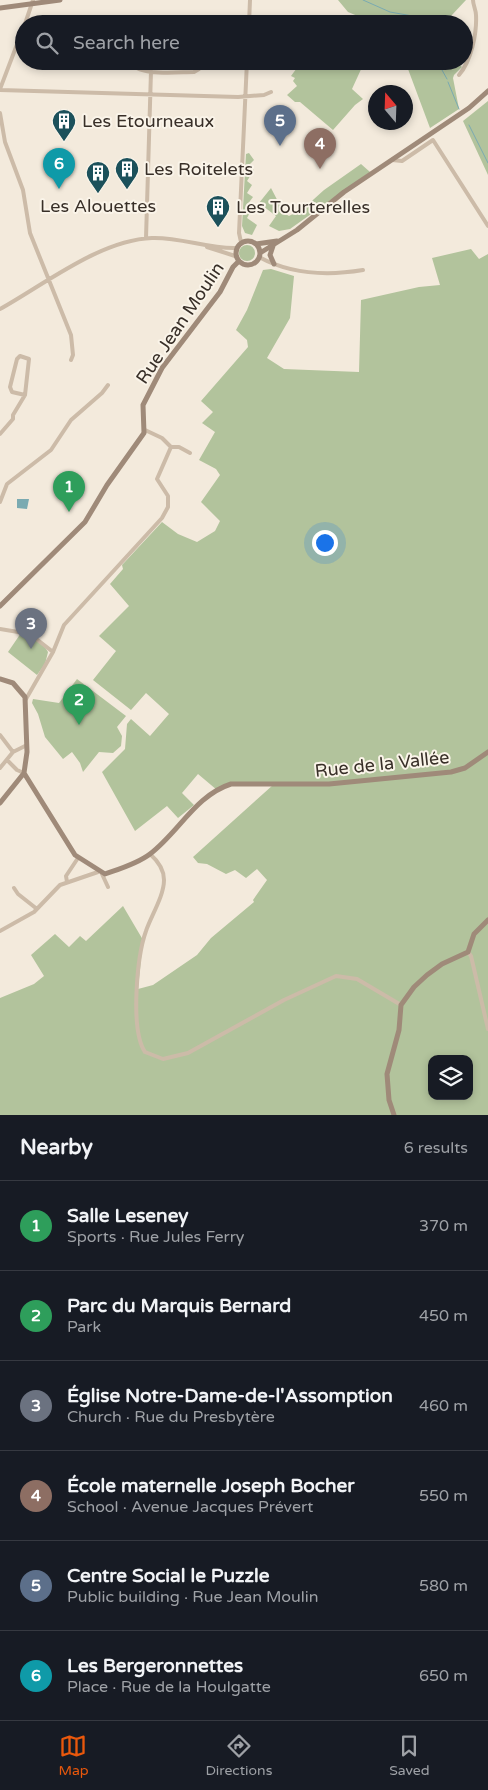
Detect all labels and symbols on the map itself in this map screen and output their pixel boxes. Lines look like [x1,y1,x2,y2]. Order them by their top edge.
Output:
north arrow [368,85,413,130]
pin: 5 [264,105,296,146]
building icon: Les Etourneaux [51,108,77,142]
place label: Les Etourneaux [82,110,214,132]
pin: 4 [304,128,336,169]
pin: 6 [43,148,75,189]
building icon: Les Roitelets [114,156,140,190]
place label: Les Roitelets [144,158,253,180]
building icon: Les Alouettes [85,160,111,194]
building icon: Les Tourterelles [205,194,231,228]
place label: Les Alouettes [40,195,156,217]
place label: Les Tourterelles [236,196,370,218]
street label: Rue Jean Moulin [131,258,229,388]
pin: 1 [53,471,85,512]
your location [312,530,338,556]
pin: 3 [15,608,47,649]
pin: 2 [63,684,95,725]
street label: Rue de la Vallée [314,746,450,782]

